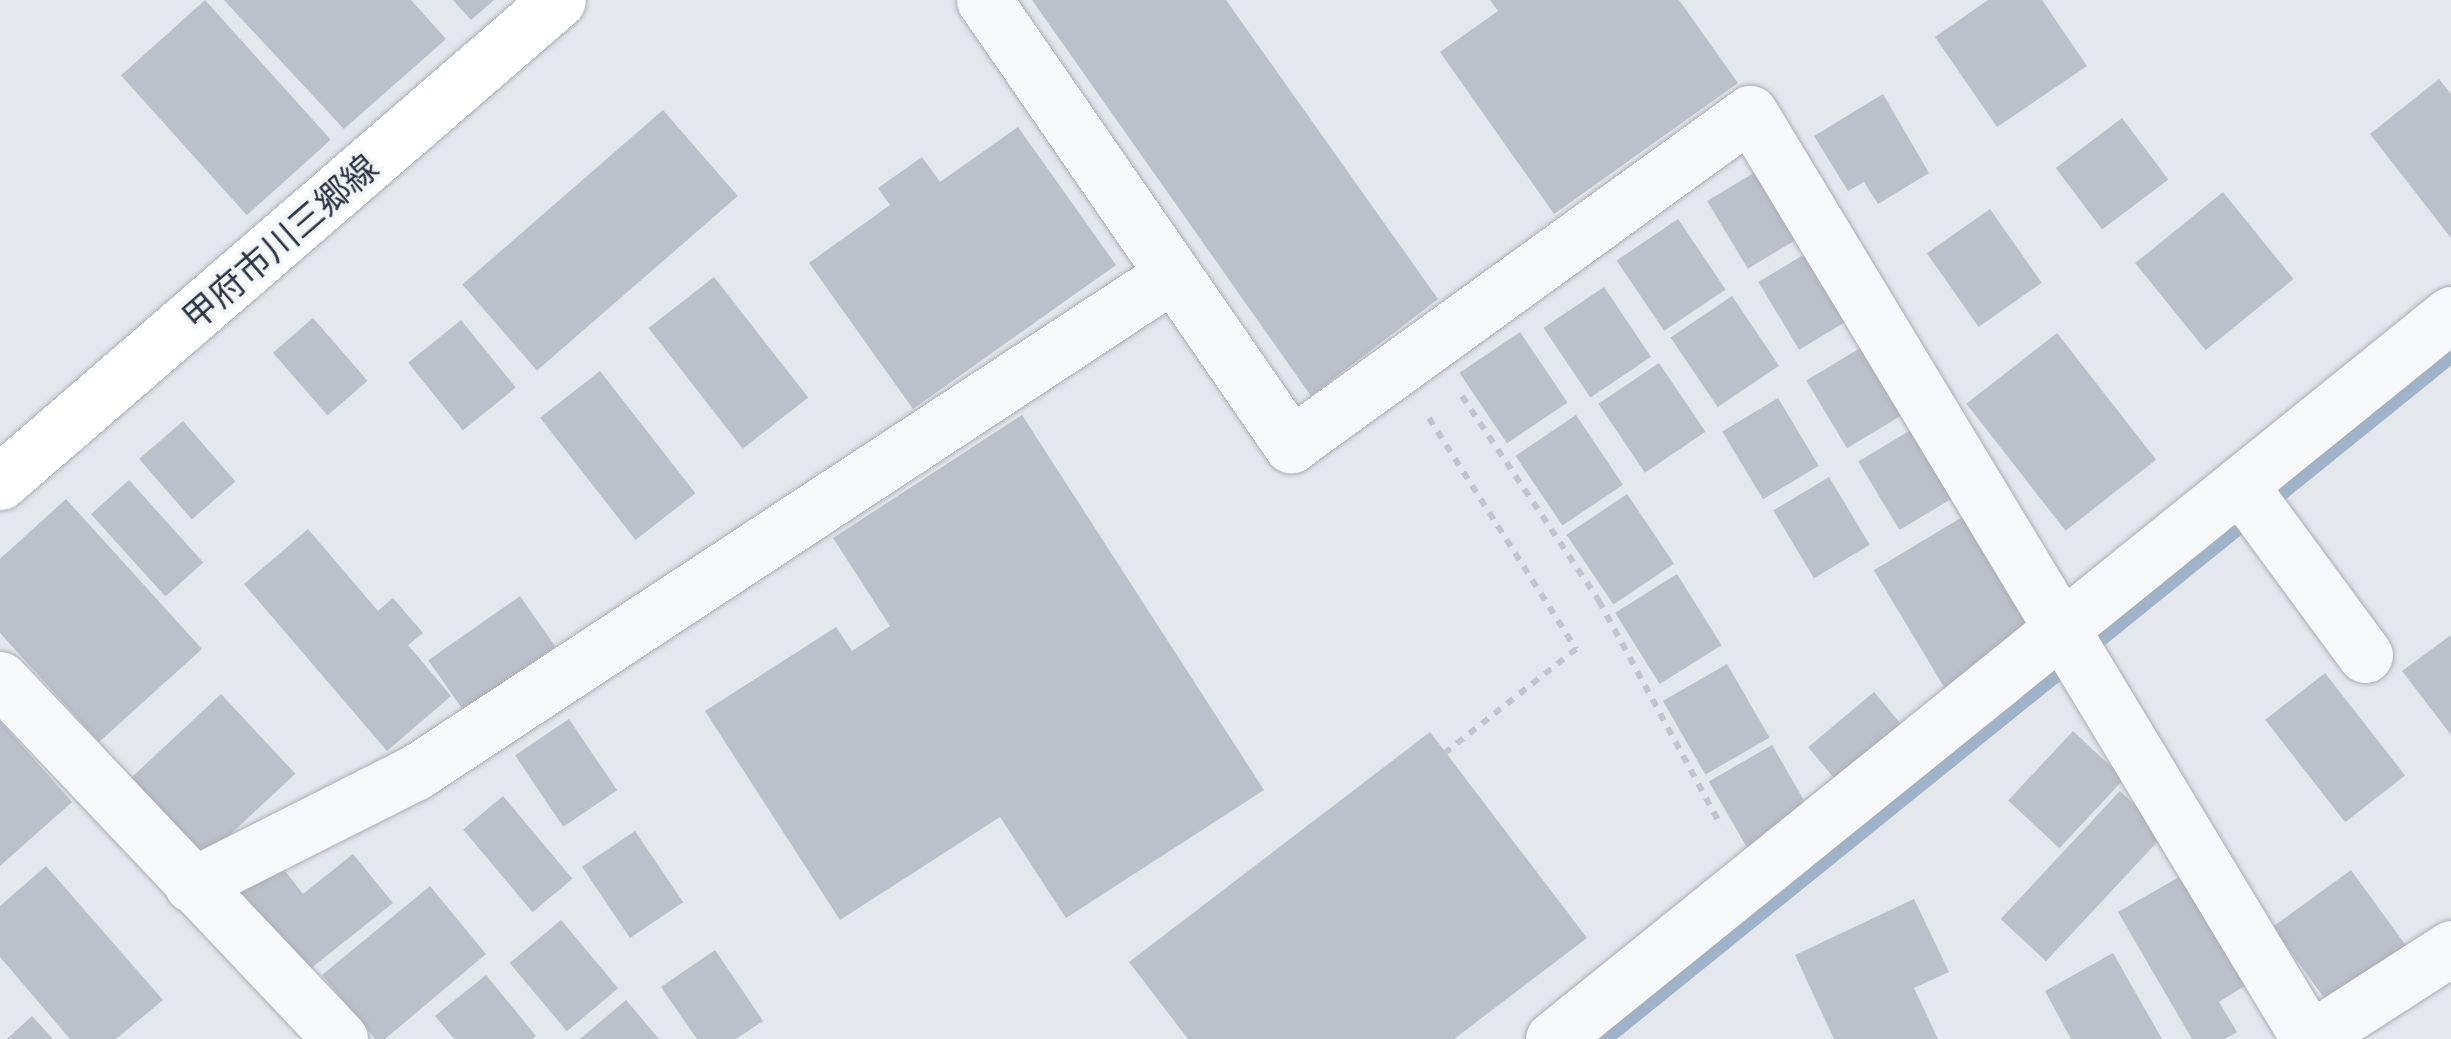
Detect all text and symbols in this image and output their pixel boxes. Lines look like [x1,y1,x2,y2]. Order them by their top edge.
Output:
street label: 甲府市川三郷線 [173,145,385,337]

